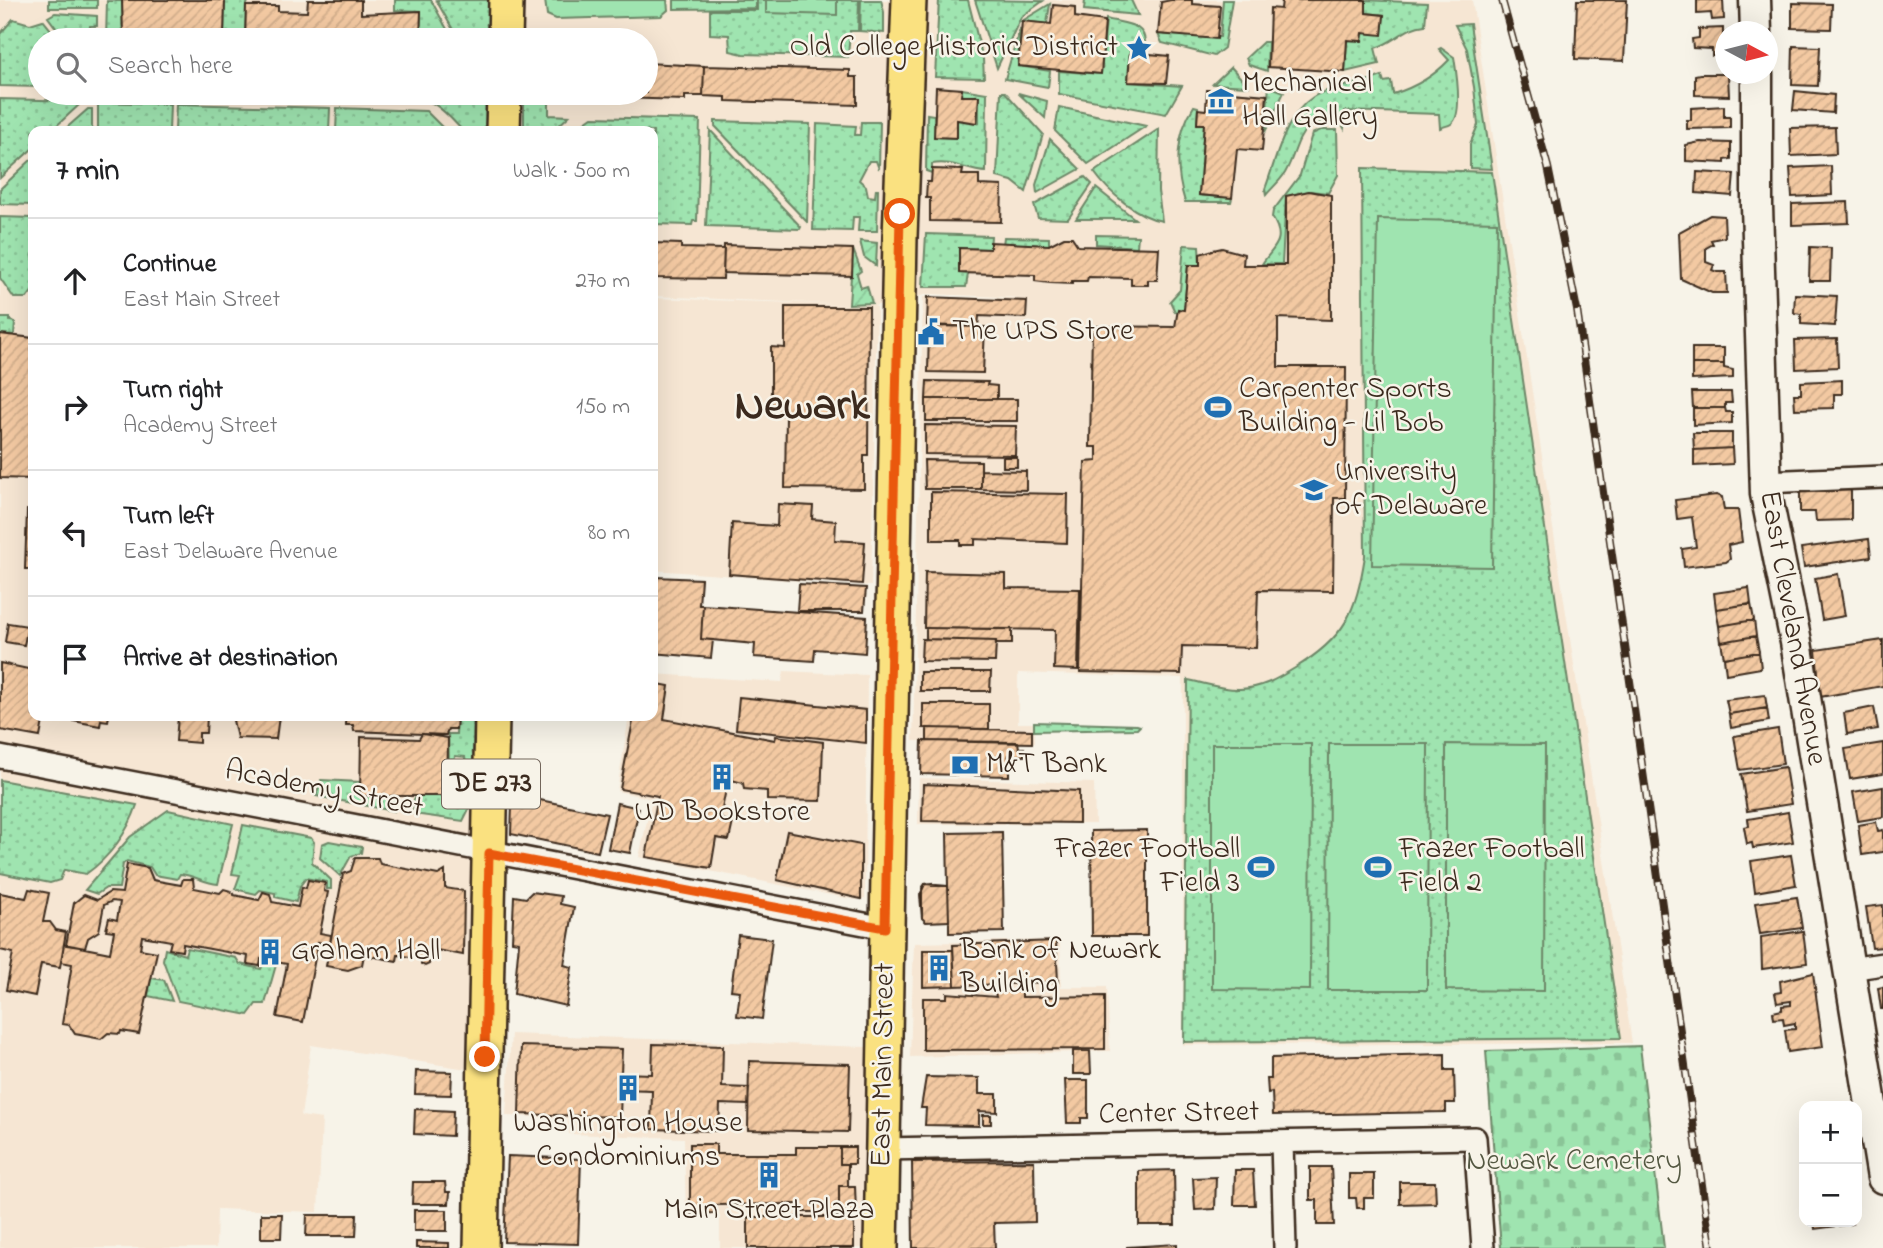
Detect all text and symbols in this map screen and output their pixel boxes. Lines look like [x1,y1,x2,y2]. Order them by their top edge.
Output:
north arrow [1715,21,1778,84]
place label: Old College Historic District [790,26,1118,70]
search box [28,28,658,105]
place icon: Old College Historic District [1124,33,1154,63]
icon: search [52,48,90,86]
text: Search here [108,48,233,86]
place label: Mechanical Hall Gallery [1242,62,1378,140]
museum icon: Mechanical Hall Gallery [1206,86,1236,116]
text: 7 min [56,150,119,194]
text: Walk · 500 m [513,155,630,188]
route start [884,198,915,229]
text: Continue [123,246,216,284]
icon: ahead [56,262,94,300]
text: 270 m [576,265,630,298]
text: East Main Street [123,284,280,317]
place label: The UPS Store [952,310,1134,354]
public building icon: The UPS Store [916,317,946,347]
place label: Carpenter Sports Building - Lil Bob [1238,368,1452,446]
text: Turn right [123,372,223,410]
district label: Newark [735,375,870,439]
icon: right [56,388,94,426]
text: 150 m [576,391,630,424]
sports icon: Carpenter Sports Building - Lil Bob [1203,392,1233,422]
text: Academy Street [123,410,277,443]
place label: University of Delaware [1335,451,1488,529]
school or university icon: University of Delaware [1299,475,1329,505]
street label: East Cleveland Avenue [1746,487,1838,769]
text: Turn left [123,498,214,536]
icon: left [56,514,94,552]
text: 80 m [588,517,630,550]
text: East Delaware Avenue [123,536,337,569]
icon: arrive [56,640,94,678]
text: Arrive at destination [123,640,338,678]
place label: M&T Bank [986,743,1108,787]
street label: Academy Street [221,749,427,831]
bank icon: M&T Bank [950,750,980,780]
road number: DE 273 [442,760,540,808]
building icon: UD Bookstore [707,762,737,792]
place label: UD Bookstore [634,791,810,835]
place label: Frazer Football Field 3 [1054,828,1240,906]
place label: Frazer Football Field 2 [1398,828,1585,906]
sports icon: Frazer Football Field 3 [1246,852,1276,882]
sports icon: Frazer Football Field 2 [1363,852,1393,882]
place label: Bank of Newark Building [959,929,1162,1007]
place label: Graham Hall [291,930,440,974]
building icon: Graham Hall [255,937,285,967]
building icon: Bank of Newark Building [924,953,954,983]
street label: East Main Street [860,962,908,1168]
route end [469,1041,500,1072]
building icon: Washington House Condominiums [613,1073,643,1103]
street label: Center Street [1098,1091,1260,1137]
map controls [1799,1101,1862,1227]
button: + [1799,1101,1862,1164]
place label: Washington House Condominiums [513,1102,743,1180]
park label: Newark Cemetery [1466,1140,1682,1184]
building icon: Main Street Plaza [754,1160,784,1190]
button: − [1799,1164,1862,1227]
place label: Main Street Plaza [664,1189,874,1233]

